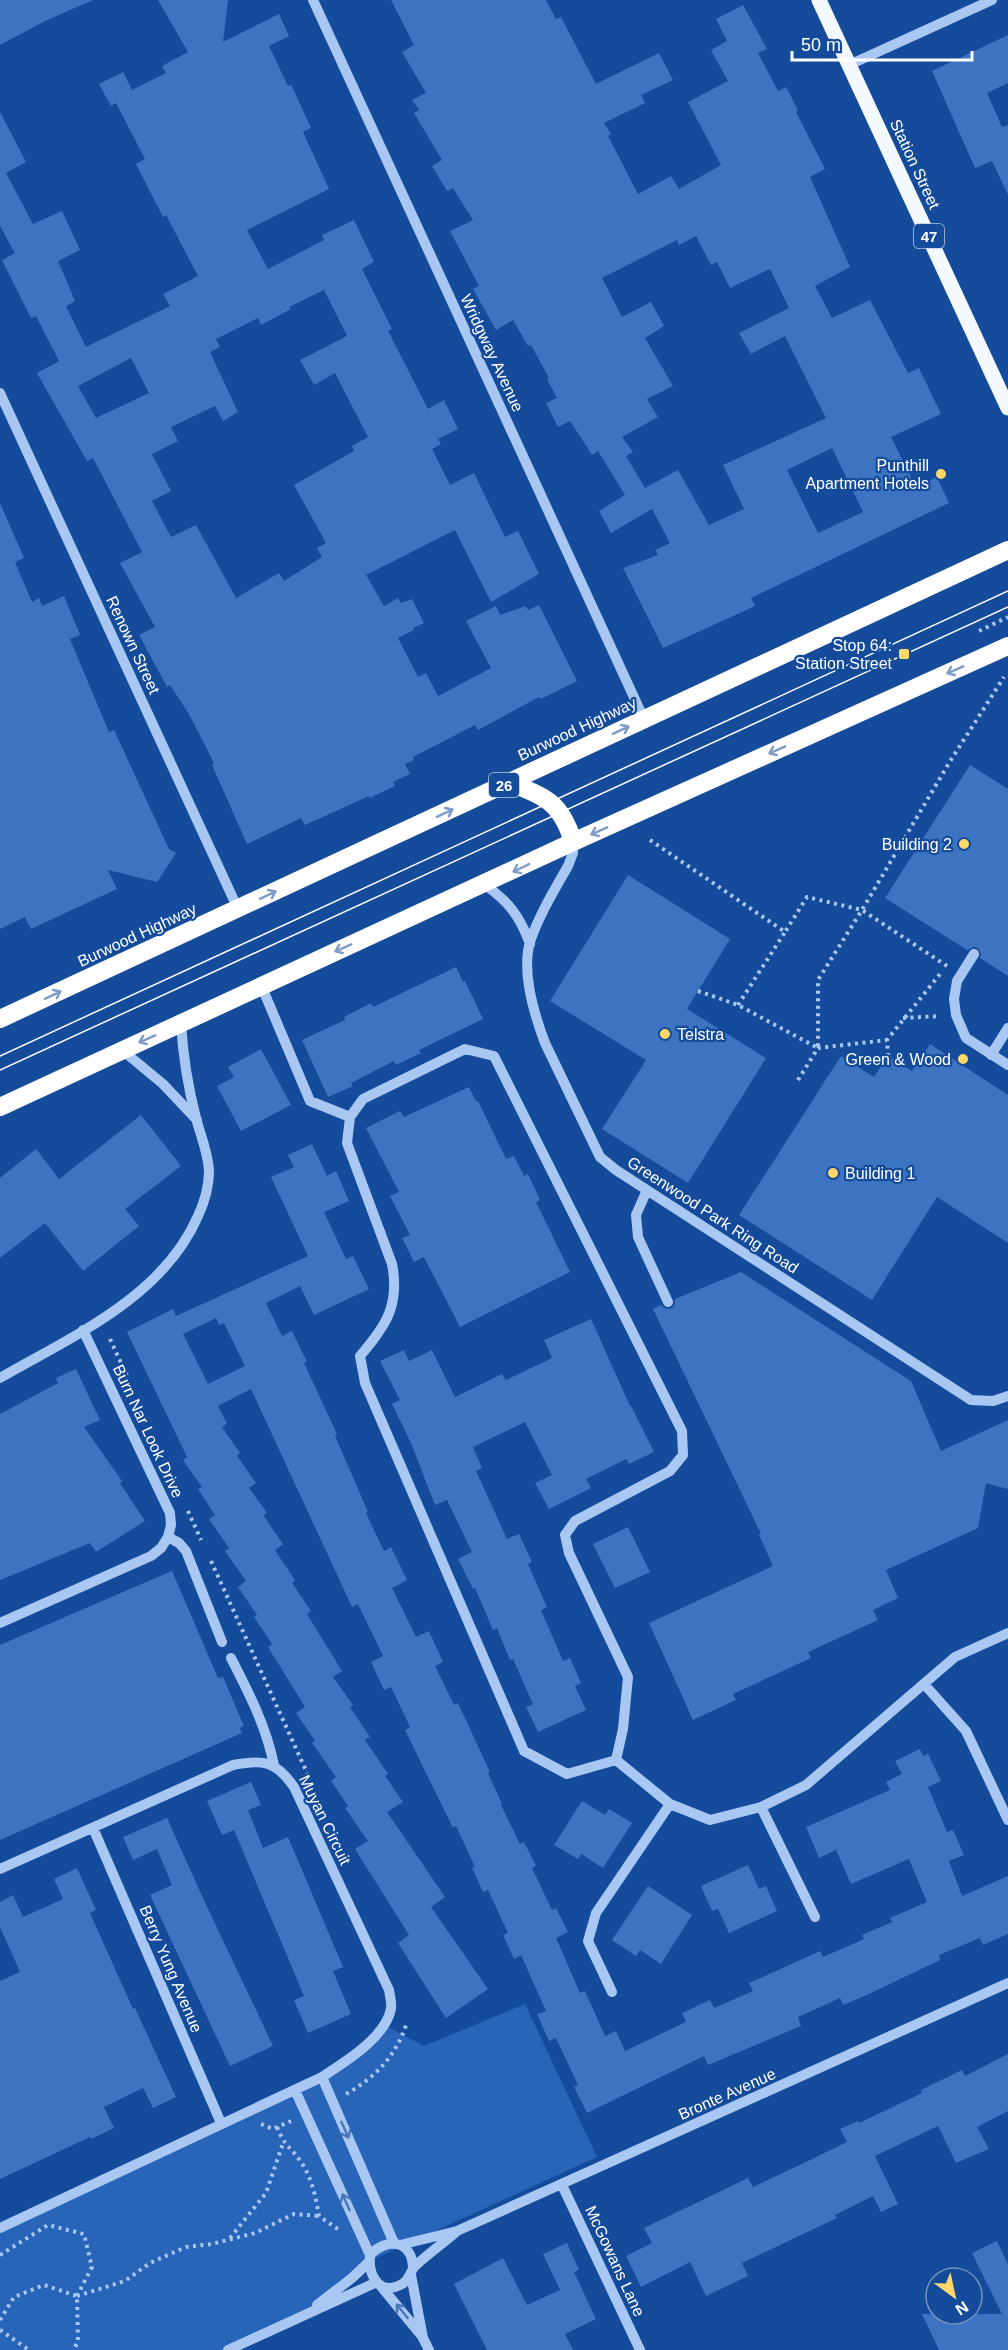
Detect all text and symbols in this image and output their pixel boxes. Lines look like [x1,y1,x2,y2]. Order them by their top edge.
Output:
scale bar [792,24,972,62]
text: 50 m [801,35,841,55]
street label: Station Street [887,116,943,212]
road number: 47 [914,224,944,248]
street label: Wridgway Avenue [457,292,527,414]
place label: Punthill Apartment Hotels [805,457,929,492]
marker: Punthill Apartment Hotels [934,467,948,481]
street label: Renown Street [103,593,163,697]
place label: Stop 64: Station Street [795,637,893,672]
marker: Stop 64: Station Street [897,647,911,661]
one-way arrow [946,665,964,676]
street label: Burwood Highway [515,694,639,764]
one-way arrow [612,723,630,735]
one-way arrow [769,745,787,757]
road number: 26 [489,773,519,797]
one-way arrow [435,806,453,818]
one-way arrow [591,825,609,837]
place label: Building 2 [882,836,952,853]
marker: Building 2 [957,837,971,851]
one-way arrow [512,862,530,874]
one-way arrow [259,889,277,901]
street label: Burwood Highway [75,900,199,970]
one-way arrow [335,943,353,955]
one-way arrow [44,988,62,1000]
place label: Telstra [677,1026,724,1043]
marker: Telstra [658,1027,672,1041]
one-way arrow [139,1033,157,1045]
place label: Green & Wood [845,1051,951,1068]
marker: Green & Wood [956,1052,970,1066]
street label: Greenwood Park Ring Road [624,1153,802,1277]
place label: Building 1 [845,1165,915,1182]
marker: Building 1 [826,1166,840,1180]
street label: Burn Nar Look Drive [110,1362,186,1500]
street label: Muyan Circuit [296,1772,354,1868]
street label: Berry Yung Avenue [137,1903,206,2035]
street label: Bronte Avenue [676,2065,778,2123]
one-way arrow [340,2121,351,2139]
one-way arrow [339,2194,351,2212]
street label: McGowans Lane [582,2203,648,2319]
north arrow [924,2266,984,2326]
text: N [952,2298,971,2318]
one-way arrow [395,2304,408,2320]

